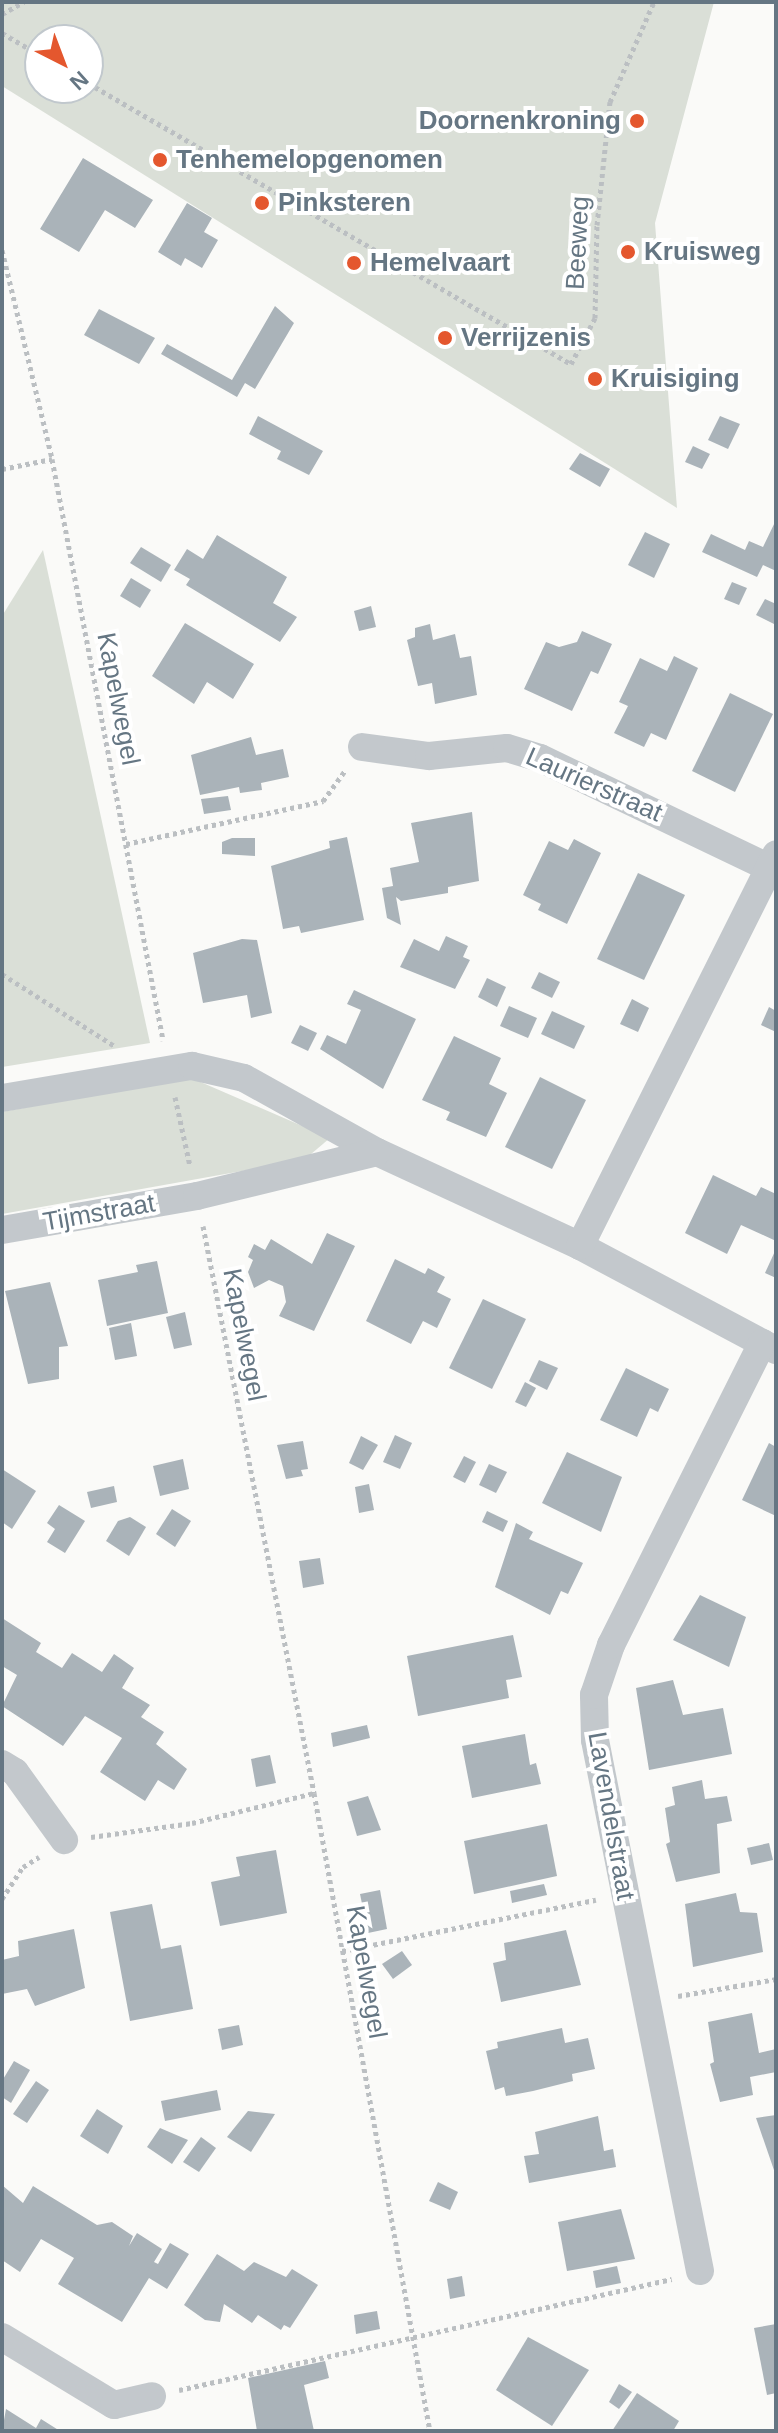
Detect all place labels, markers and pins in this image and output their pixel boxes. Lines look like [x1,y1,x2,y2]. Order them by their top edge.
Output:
place label: Doornenkroning [419,105,621,137]
marker: Doornenkroning [628,112,646,130]
place label: Tenhemelopgenomen [176,144,443,176]
marker: Tenhemelopgenomen [151,151,169,169]
place label: Pinksteren [278,187,411,219]
marker: Pinksteren [253,194,271,212]
place label: Kruisweg [644,236,761,268]
marker: Kruisweg [619,243,637,261]
place label: Hemelvaart [370,247,510,279]
marker: Hemelvaart [345,254,363,272]
place label: Verrijzenis [461,322,591,354]
marker: Verrijzenis [436,329,454,347]
place label: Kruisiging [611,363,740,395]
marker: Kruisiging [586,370,604,388]

